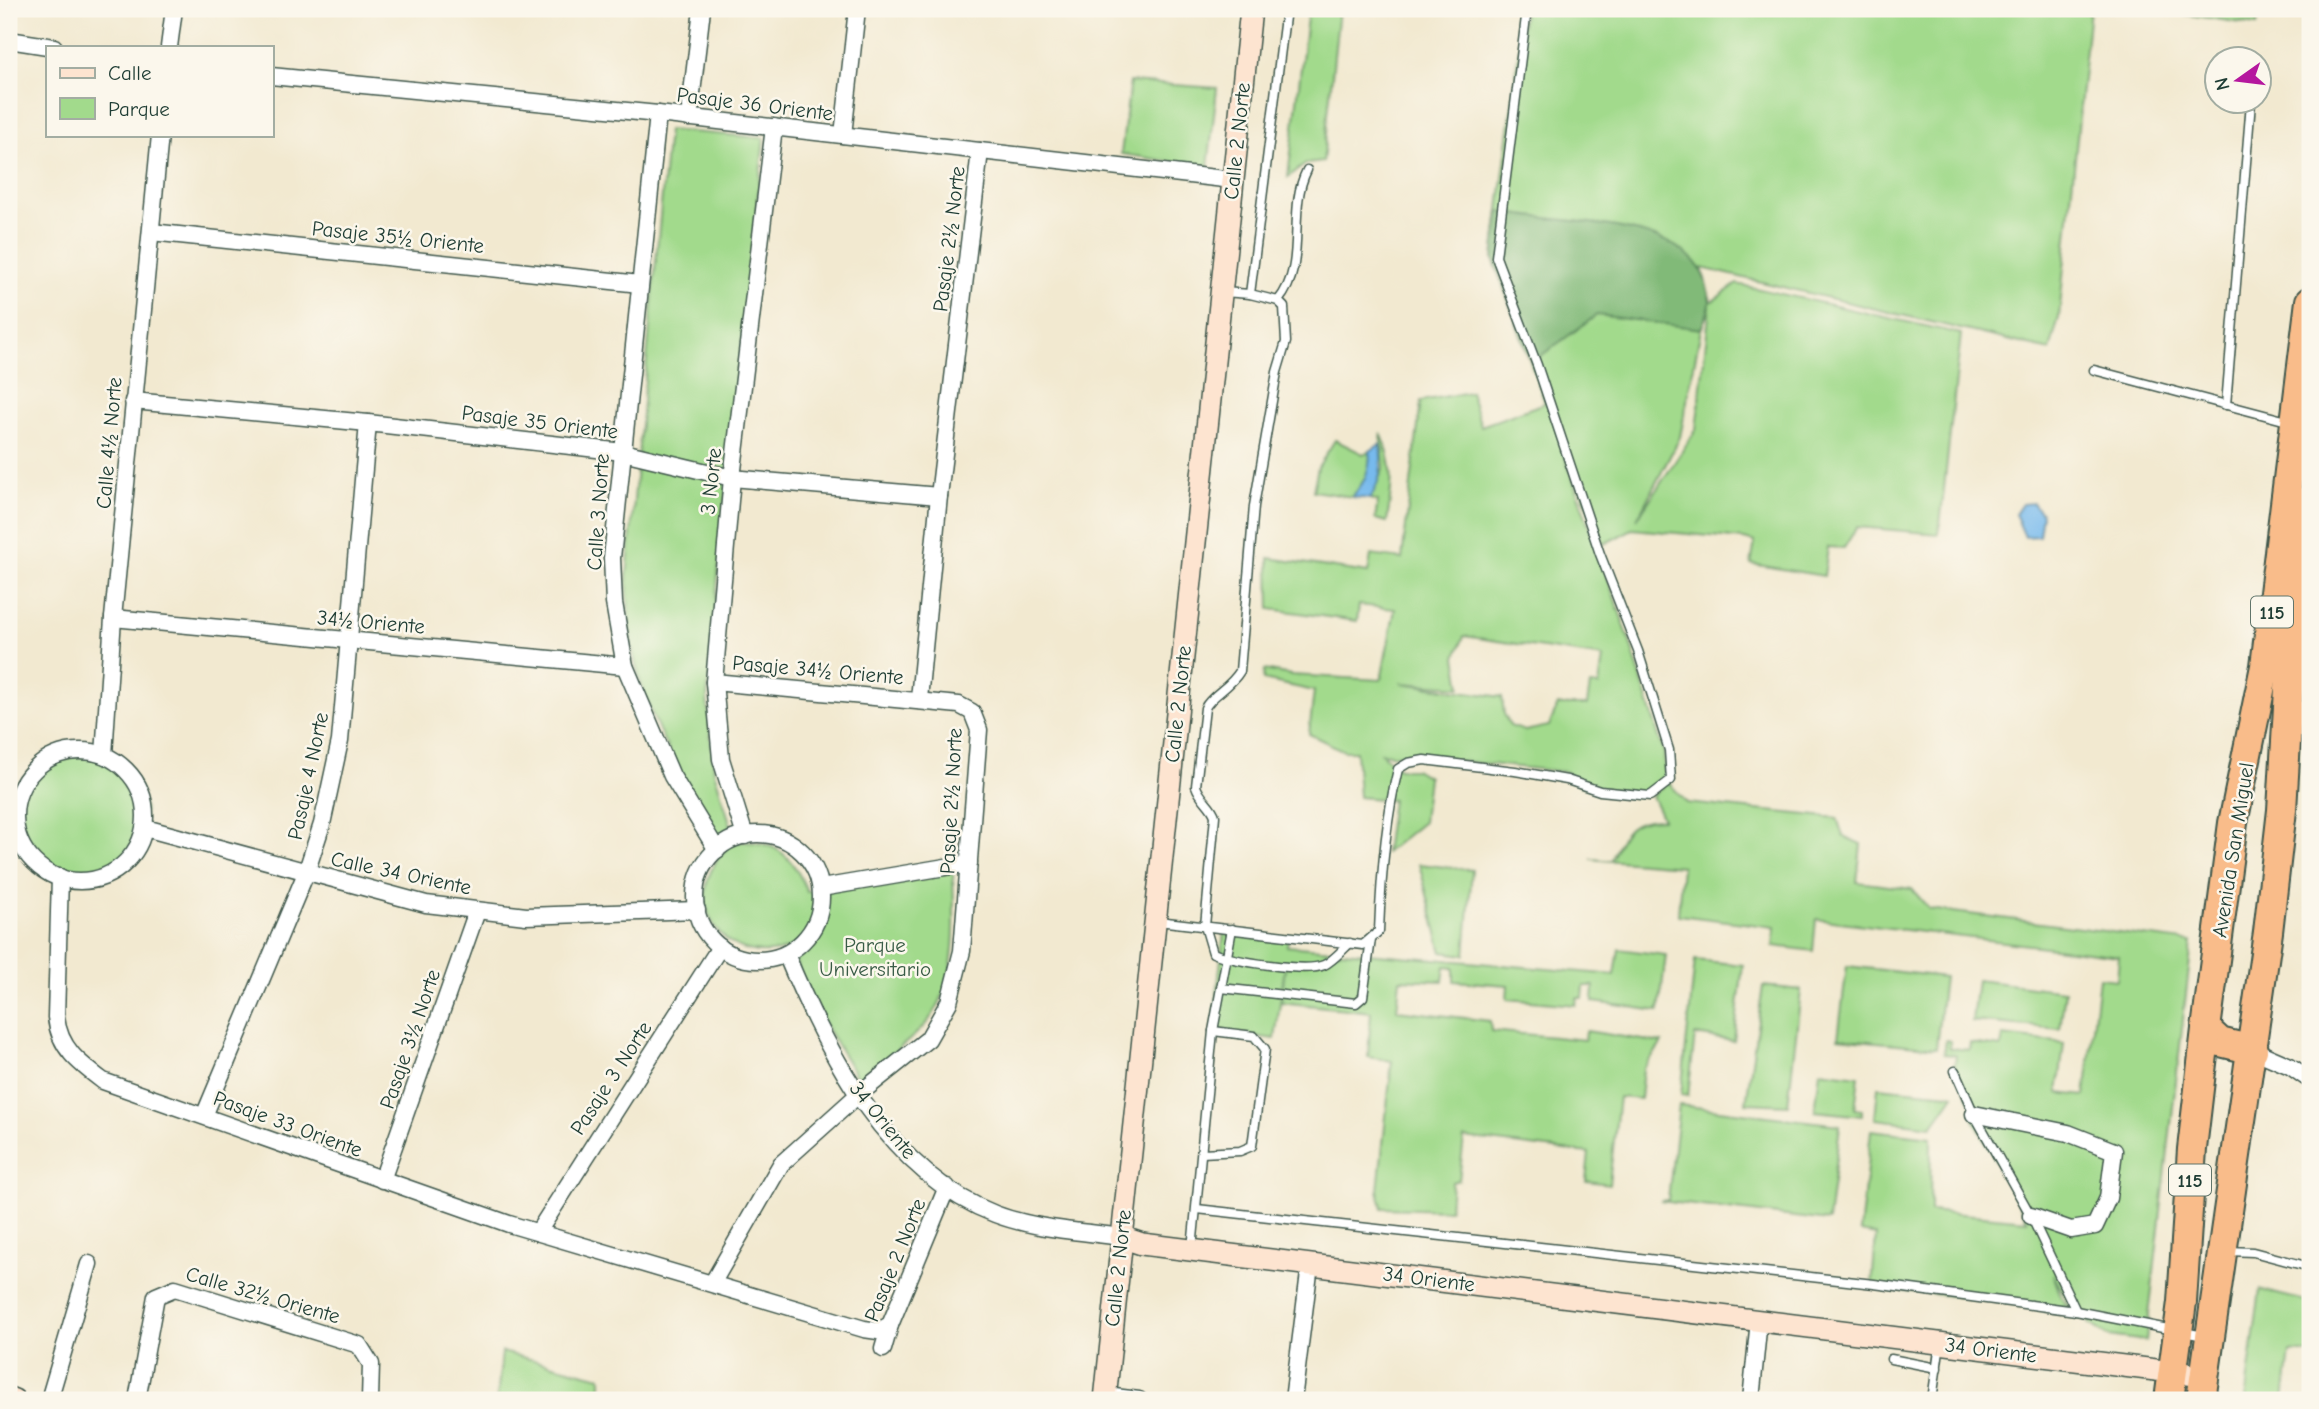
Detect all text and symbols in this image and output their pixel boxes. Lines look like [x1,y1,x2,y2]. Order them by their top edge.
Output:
legend [46,46,273,136]
north arrow [2204,46,2274,116]
text: Calle [108,61,151,85]
text: N [2210,75,2235,93]
street label: Calle 2 Norte [1219,81,1255,201]
street label: Pasaje 36 Oriente [675,82,835,126]
text: Parque [108,97,170,121]
street label: Pasaje 2½ Norte [928,165,970,313]
street label: Pasaje 35½ Oriente [311,216,485,258]
street label: Calle 4½ Norte [91,376,127,510]
street label: Pasaje 35 Oriente [460,400,620,444]
street label: 3 Norte [696,447,726,515]
street label: Calle 3 Norte [582,453,614,571]
road number: 115 [2251,596,2293,628]
street label: 34½ Oriente [316,605,426,639]
street label: Calle 2 Norte [1160,644,1196,764]
street label: Pasaje 34½ Oriente [731,651,905,689]
street label: Pasaje 4 Norte [283,710,333,842]
street label: Pasaje 2½ Norte [935,727,967,875]
street label: Avenida San Miguel [2207,761,2259,939]
street label: Calle 34 Oriente [329,846,473,900]
park label: Parque Universitario [819,933,931,981]
street label: Pasaje 3½ Norte [375,966,445,1112]
street label: Pasaje 3 Norte [565,1017,657,1139]
street label: 34 Oriente [845,1077,921,1163]
street label: Pasaje 33 Oriente [210,1086,366,1162]
road number: 115 [2169,1164,2211,1196]
street label: Pasaje 2 Norte [859,1195,931,1325]
street label: Calle 2 Norte [1100,1208,1136,1328]
street label: 34 Oriente [1382,1261,1476,1297]
street label: Calle 32½ Oriente [183,1262,343,1328]
street label: 34 Oriente [1944,1332,2038,1368]

